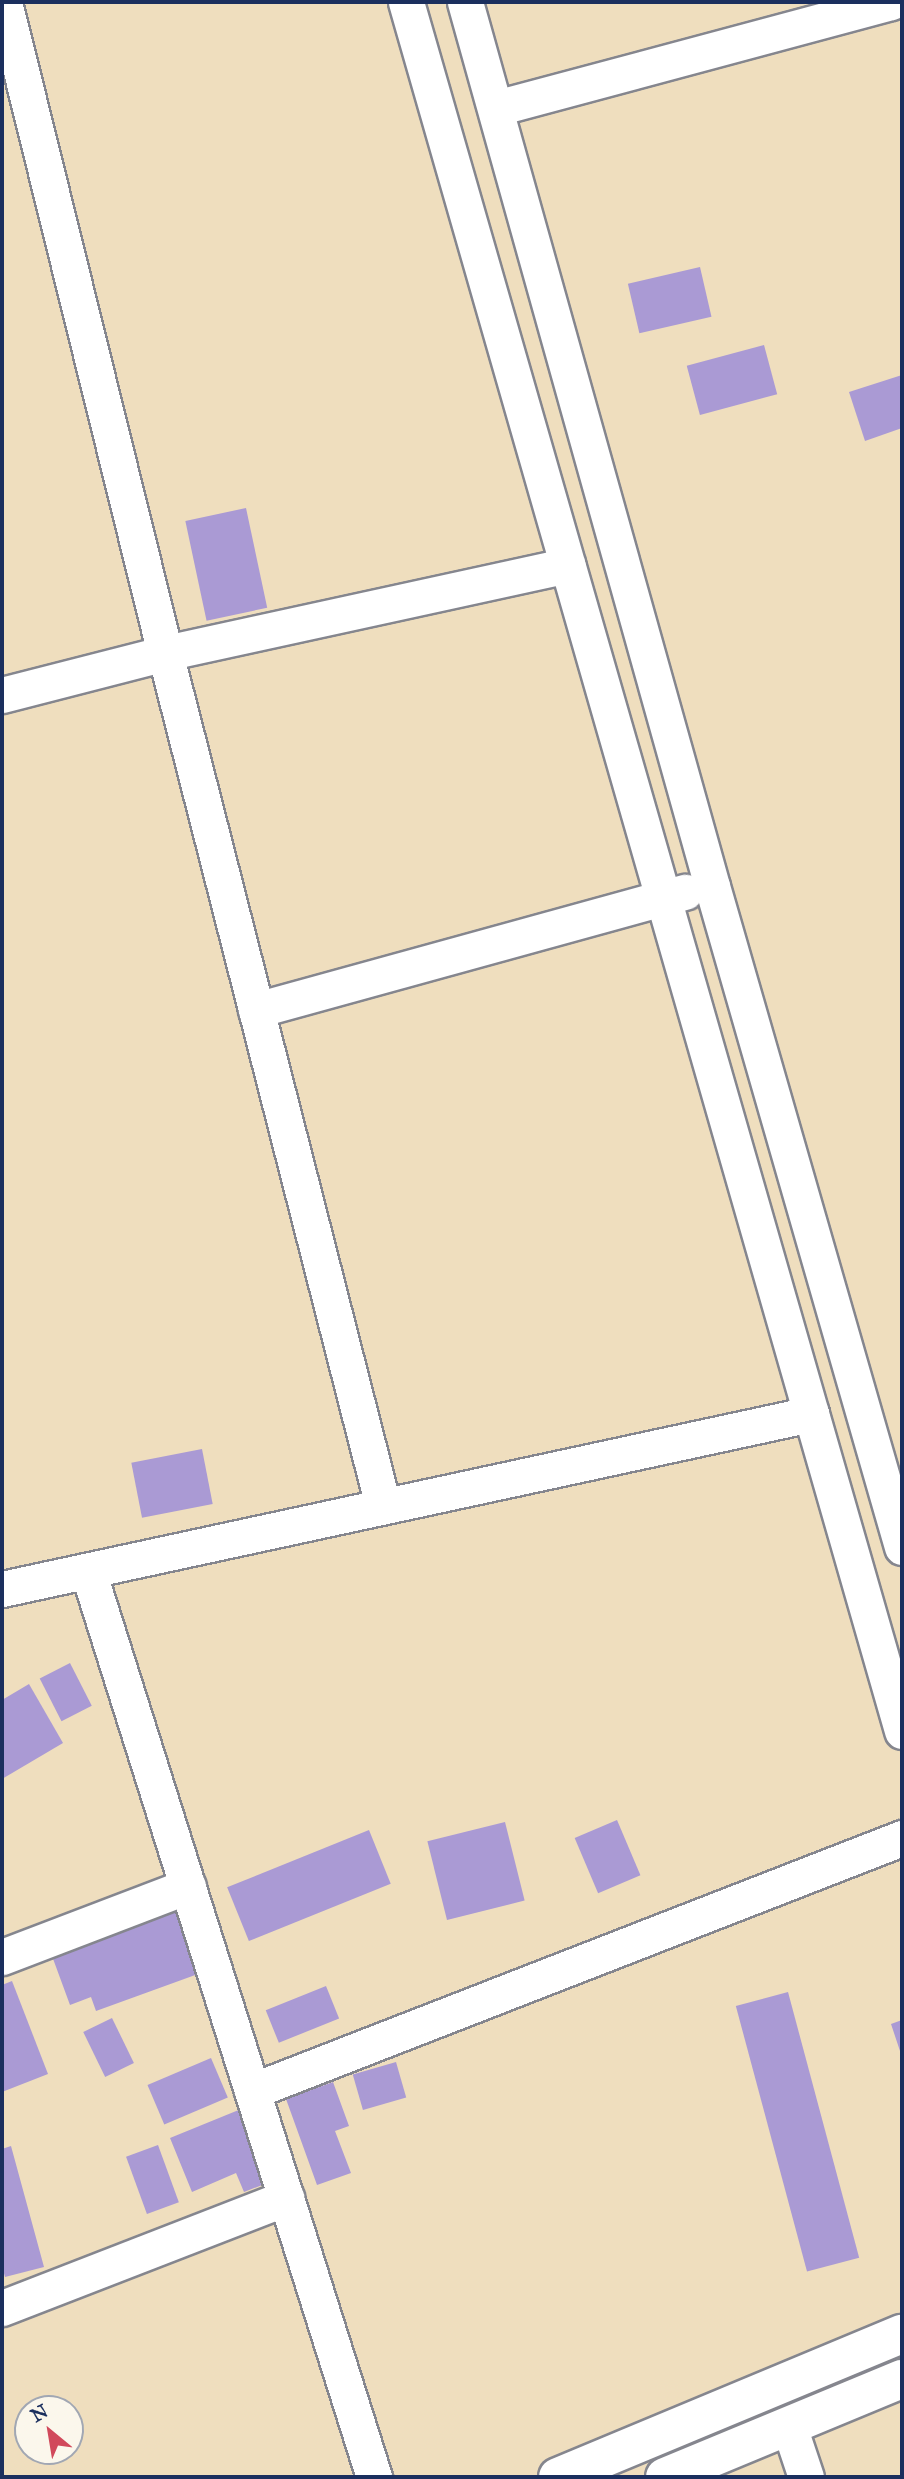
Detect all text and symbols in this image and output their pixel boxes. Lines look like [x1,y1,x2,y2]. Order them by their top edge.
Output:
north arrow [14,2395,84,2465]
text: N [27,2399,52,2427]

